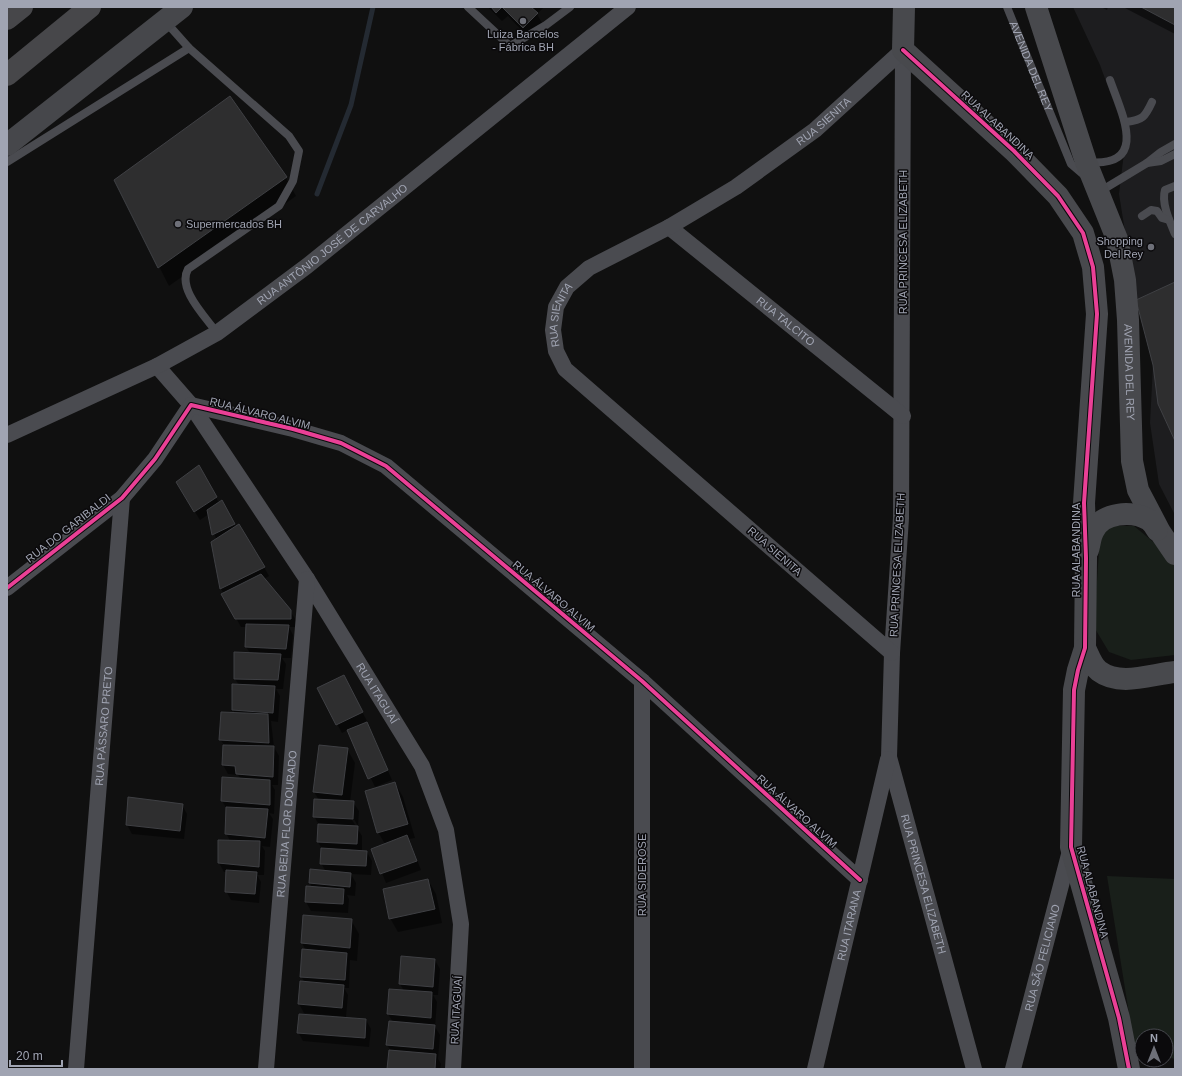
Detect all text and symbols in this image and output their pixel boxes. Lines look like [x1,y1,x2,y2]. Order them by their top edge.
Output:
marker: Luiza Barcelos - Fábrica BH [518,16,528,26]
street label: AVENIDA DEL REY [1007,19,1055,114]
place label: Luiza Barcelos - Fábrica BH [487,28,560,53]
street label: RUA ALABANDINA [959,88,1037,162]
street label: RUA SIENITA [794,94,854,148]
street label: RUA PRINCESA ELIZABETH [897,170,909,314]
street label: RUA ANTÔNIO JOSÉ DE CARVALHO [255,181,410,307]
place label: Supermercados BH [186,218,282,230]
marker: Supermercados BH [173,219,183,229]
place label: Shopping Del Rey [1097,235,1143,260]
marker: Shopping Del Rey [1146,242,1156,252]
street label: RUA SIENITA [547,279,575,348]
street label: RUA TALCITO [754,294,817,348]
street label: AVENIDA DEL REY [1122,324,1137,421]
street label: RUA ÁLVARO ALVIM [208,395,312,431]
street label: RUA DO GARIBALDI [23,491,113,565]
street label: RUA PRINCESA ELIZABETH [887,493,907,637]
street label: RUA ALABANDINA [1070,502,1082,597]
street label: RUA SIENITA [746,524,805,578]
street label: RUA ÁLVARO ALVIM [511,558,597,634]
street label: RUA ITAGUAÍ [354,661,401,727]
street label: RUA PÁSSARO PRETO [93,666,114,786]
street label: RUA BEIJA FLOR DOURADO [274,749,299,898]
street label: RUA ÁLVARO ALVIM [755,772,839,850]
street label: RUA PRINCESA ELIZABETH [899,813,948,955]
street label: RUA SIDEROSE [636,834,648,916]
street label: RUA ALABANDINA [1075,845,1111,940]
street label: RUA ITARANA [835,888,863,962]
street label: RUA SÃO FELICIANO [1022,903,1062,1013]
street label: RUA ITAGUAÍ [448,974,464,1045]
north arrow [1134,1028,1174,1068]
text: N [1150,1032,1158,1044]
scale bar [10,1042,62,1068]
text: 20 m [16,1049,43,1063]

